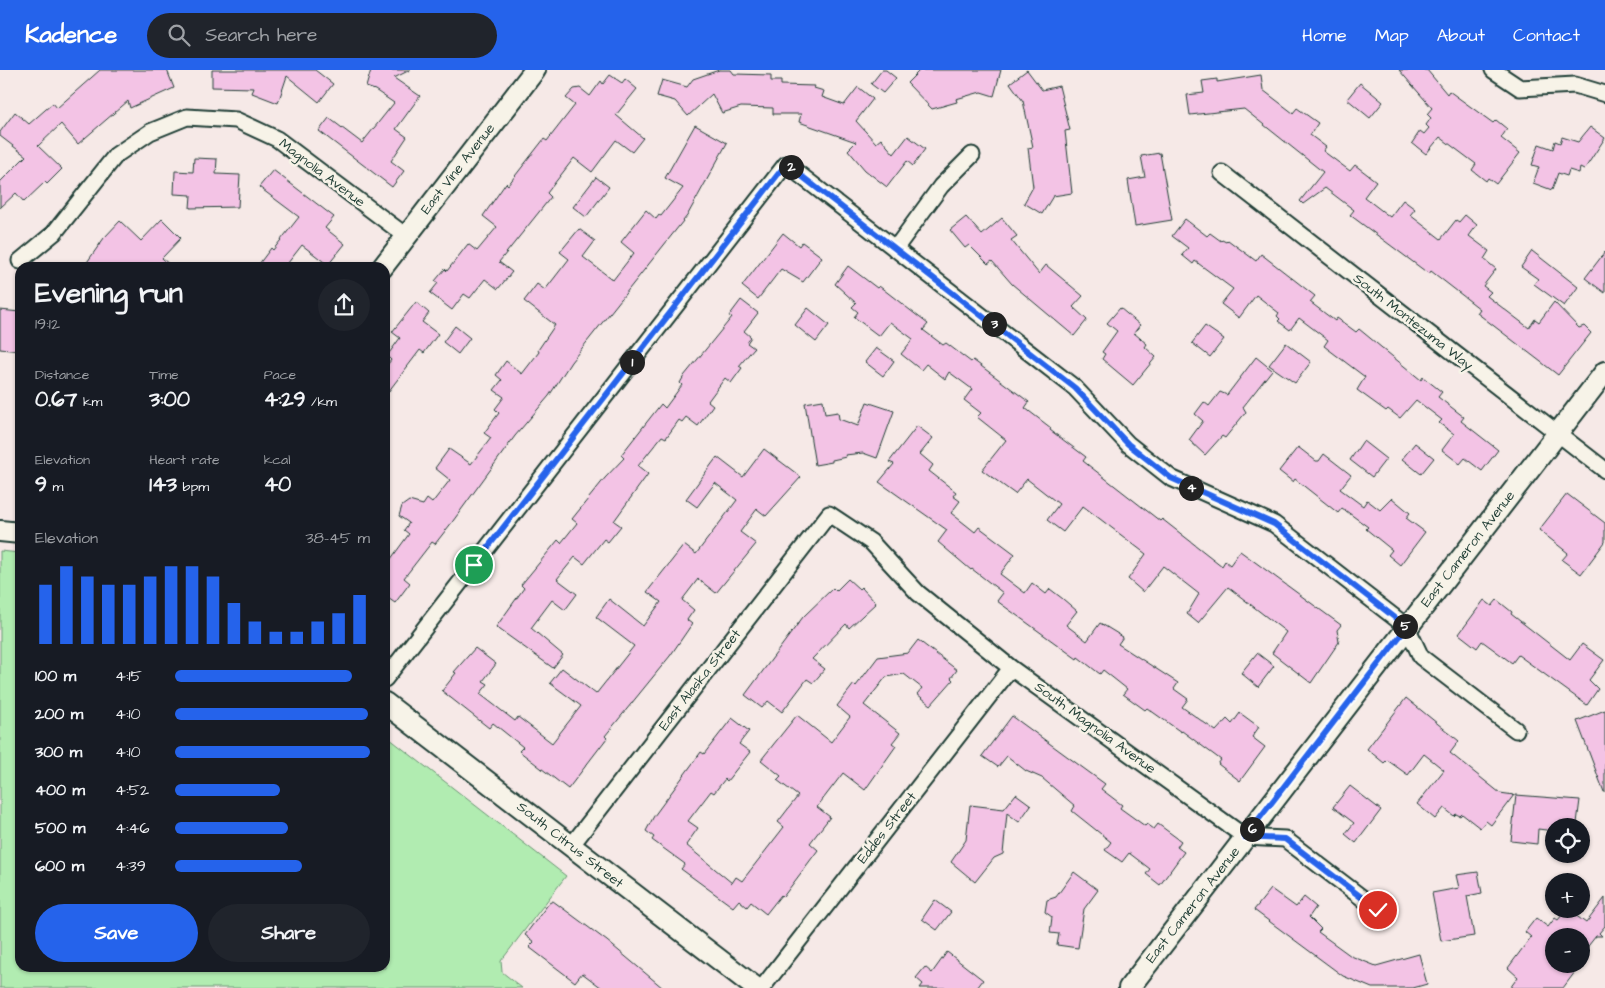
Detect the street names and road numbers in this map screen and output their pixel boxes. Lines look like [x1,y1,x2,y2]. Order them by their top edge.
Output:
street label: East Vine Avenue [416,119,500,219]
street label: Magnolia Avenue [275,134,370,212]
street label: South Montezuma Way [1349,269,1478,375]
street label: East Cameron Avenue [1416,486,1520,611]
street label: East Alaska Street [654,625,746,735]
street label: South Magnolia Avenue [1030,677,1160,779]
street label: Eddes Street [853,788,922,868]
street label: South Citrus Street [512,797,628,893]
street label: East Cameron Avenue [1141,842,1245,967]

